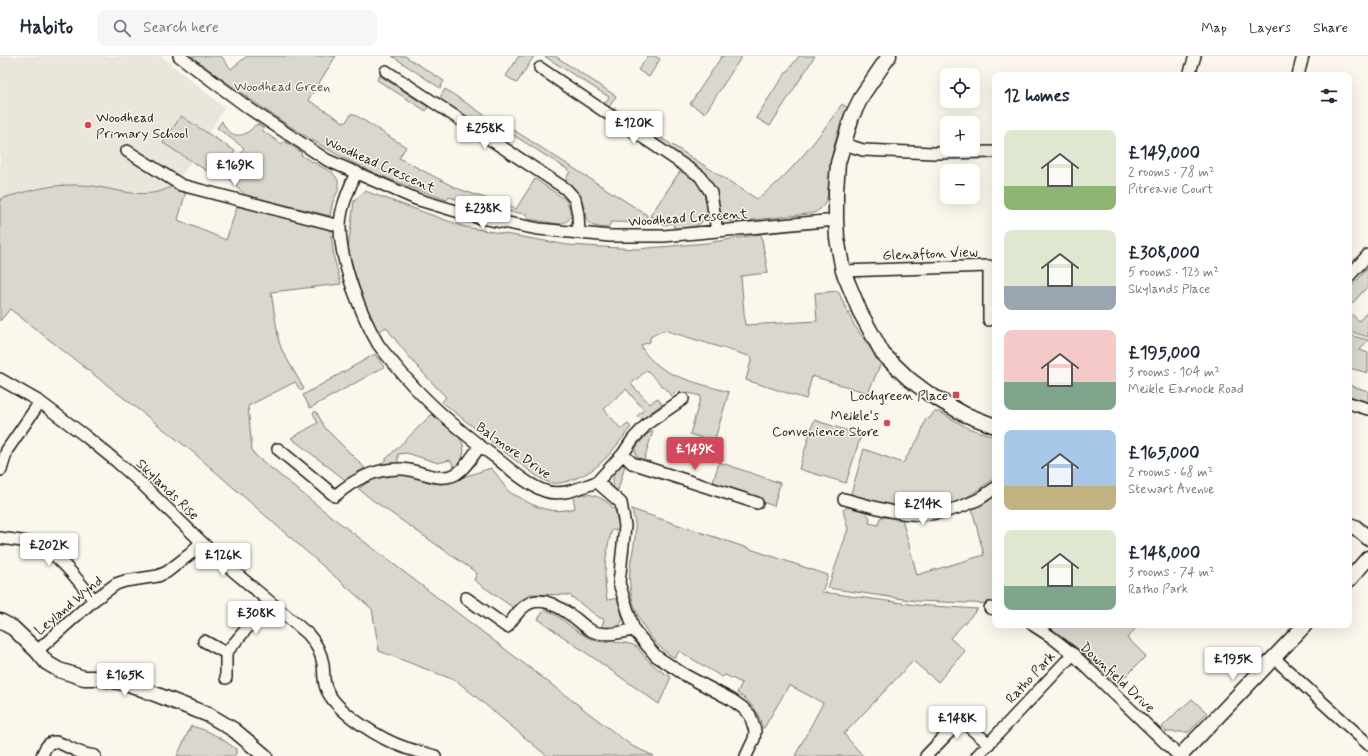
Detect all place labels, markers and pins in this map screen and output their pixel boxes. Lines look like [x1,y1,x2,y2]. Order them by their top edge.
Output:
place label: Woodhead Primary School [96,109,189,143]
pin: £120K [606,111,662,145]
pin: £258K [457,116,513,150]
marker: Woodhead Primary School [83,120,93,130]
pin: £169K [207,153,263,187]
pin: £238K [455,196,511,230]
place label: Lochgreen Place [850,387,948,405]
marker: Lochgreen Place [951,390,961,400]
place label: Meikle's Convenience Store [772,407,879,441]
marker: Meikle's Convenience Store [882,418,892,428]
pin: £149K [667,437,723,471]
pin: £214K [895,492,951,526]
pin: £202K [21,533,77,567]
pin: £126K [195,543,251,577]
pin: £308K [228,601,284,635]
pin: £195K [1205,647,1261,681]
pin: £165K [97,663,153,697]
pin: £148K [929,706,985,740]

